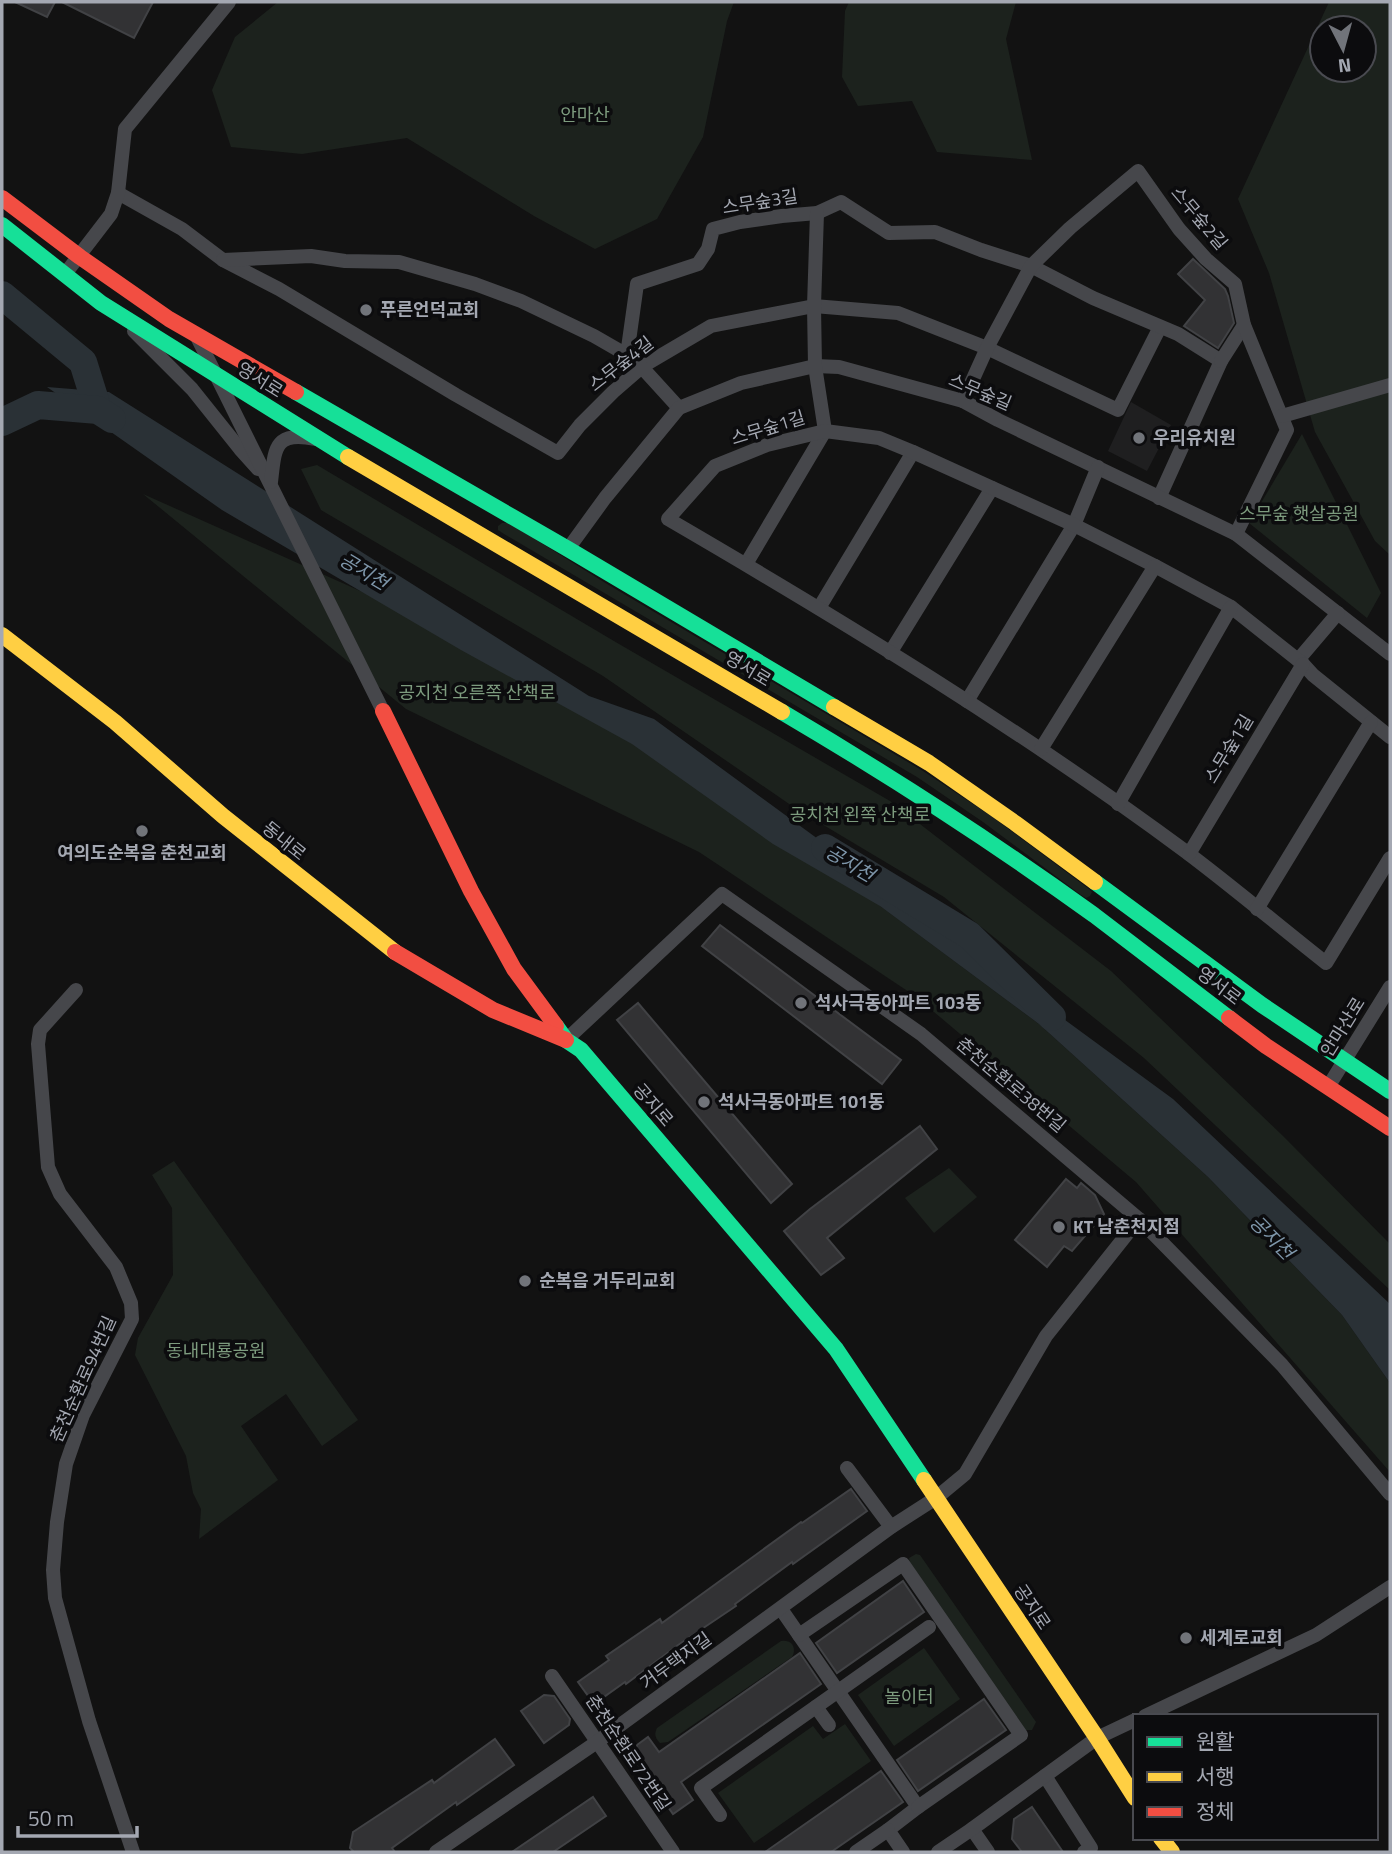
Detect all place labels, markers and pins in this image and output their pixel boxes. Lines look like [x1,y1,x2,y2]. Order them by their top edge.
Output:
place label: 푸른언덕교회 [380,296,479,323]
marker: 푸른언덕교회 [358,302,374,318]
place label: 우리유치원 [1153,424,1236,451]
marker: 우리유치원 [1131,430,1147,446]
marker: 여의도순복음 춘천교회 [134,823,150,839]
place label: 여의도순복음 춘천교회 [57,839,227,866]
place label: 석사극동아파트 103동 [815,989,982,1016]
marker: 석사극동아파트 103동 [793,995,809,1011]
place label: 석사극동아파트 101동 [718,1088,885,1115]
marker: 석사극동아파트 101동 [696,1094,712,1110]
place label: KT 남춘천지점 [1073,1213,1180,1240]
marker: KT 남춘천지점 [1051,1219,1067,1235]
place label: 순복음 거두리교회 [539,1267,675,1294]
marker: 순복음 거두리교회 [517,1273,533,1289]
place label: 세계로교회 [1200,1624,1283,1651]
marker: 세계로교회 [1178,1630,1194,1646]

